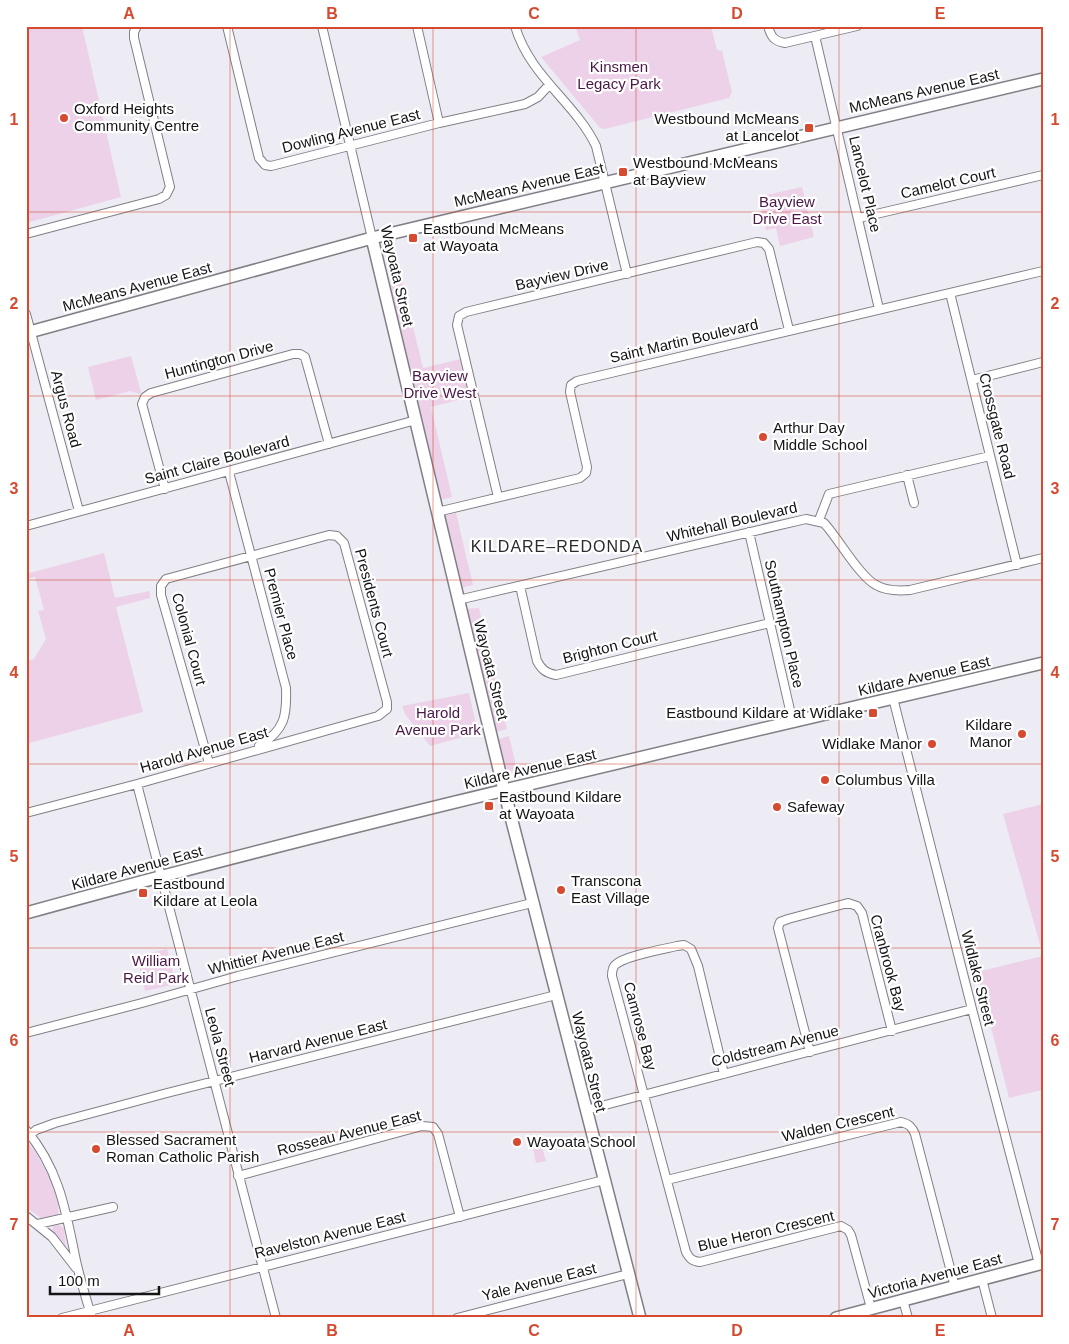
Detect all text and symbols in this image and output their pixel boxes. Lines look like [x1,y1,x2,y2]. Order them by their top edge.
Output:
text: A [123,5,135,22]
text: B [326,5,338,22]
text: C [528,5,540,22]
text: D [731,5,743,22]
text: E [935,5,946,22]
park label: Kinsmen Legacy Park [577,58,661,92]
street label: McMeans Avenue East [847,65,1001,116]
place label: Oxford Heights Community Centre [74,100,199,134]
street label: Dowling Avenue East [280,105,422,156]
place label: Westbound McMeans at Lancelot [654,110,800,144]
text: 1 [10,111,19,128]
text: 1 [1051,111,1060,128]
marker: Oxford Heights Community Centre [58,112,70,124]
marker: Westbound McMeans at Lancelot [803,122,815,134]
street label: Lancelot Place [846,134,885,234]
place label: Westbound McMeans at Bayview [633,154,778,188]
street label: McMeans Avenue East [452,159,606,210]
street label: Camelot Court [899,163,998,202]
marker: Westbound McMeans at Bayview [617,166,629,178]
park label: Bayview Drive East [752,193,822,227]
place label: Eastbound McMeans at Wayoata [423,220,564,254]
street label: Wayoata Street [378,224,418,329]
marker: Eastbound McMeans at Wayoata [407,232,419,244]
street label: Bayview Drive [514,256,610,293]
street label: McMeans Avenue East [61,258,214,315]
text: 2 [10,295,19,312]
text: 2 [1051,295,1060,312]
street label: Saint Martin Boulevard [608,315,760,366]
street label: Huntington Drive [163,337,275,382]
park label: Bayview Drive West [403,367,477,401]
street label: Argus Road [48,368,85,449]
street label: Crossgate Road [976,371,1019,481]
place label: Arthur Day Middle School [773,419,867,453]
marker: Arthur Day Middle School [757,431,769,443]
street label: Saint Claire Boulevard [143,432,291,487]
text: 3 [10,480,19,497]
text: 3 [1051,480,1060,497]
street label: Whitehall Boulevard [665,498,799,545]
district label: KILDARE–REDONDA [471,538,643,555]
street label: Presidents Court [352,547,397,660]
street label: Southampton Place [761,558,807,690]
street label: Premier Place [261,566,302,662]
street label: Colonial Court [169,591,210,688]
street label: Wayoata Street [471,618,512,723]
street label: Brighton Court [561,626,660,666]
street label: Kildare Avenue East [856,652,992,699]
text: 4 [10,664,19,681]
text: 4 [1051,664,1060,681]
park label: Harold Avenue Park [395,704,481,738]
place label: Eastbound Kildare at Widlake [666,704,863,721]
marker: Eastbound Kildare at Widlake [867,707,879,719]
place label: Kildare Manor [965,716,1012,750]
street label: Harold Avenue East [138,723,271,776]
marker: Kildare Manor [1016,728,1028,740]
place label: Widlake Manor [822,735,922,752]
marker: Widlake Manor [926,738,938,750]
street label: Kildare Avenue East [462,745,598,792]
place label: Columbus Villa [835,771,935,788]
marker: Columbus Villa [819,774,831,786]
place label: Eastbound Kildare at Wayoata [499,788,622,822]
place label: Safeway [787,798,845,815]
marker: Eastbound Kildare at Wayoata [483,800,495,812]
marker: Safeway [771,801,783,813]
street label: Kildare Avenue East [70,842,205,893]
text: 5 [10,848,19,865]
text: 5 [1051,848,1060,865]
place label: Transcona East Village [571,872,650,906]
place label: Eastbound Kildare at Leola [153,875,258,909]
marker: Transcona East Village [555,884,567,896]
marker: Eastbound Kildare at Leola [137,887,149,899]
street label: Cranbrook Bay [867,912,910,1014]
street label: Whittier Avenue East [206,927,346,978]
street label: Widlake Street [958,928,999,1028]
park label: William Reid Park [123,952,189,986]
street label: Camrose Bay [621,980,661,1072]
street label: Leola Street [202,1006,239,1089]
street label: Wayoata Street [569,1010,610,1115]
street label: Harvard Avenue East [247,1015,389,1066]
street label: Coldstream Avenue [709,1021,840,1070]
text: 6 [10,1032,19,1049]
text: 6 [1051,1032,1060,1049]
street label: Walden Crescent [780,1102,896,1145]
street label: Rosseau Avenue East [275,1106,423,1159]
place label: Blessed Sacrament Roman Catholic Parish [106,1131,259,1165]
place label: Wayoata School [527,1133,636,1150]
marker: Wayoata School [511,1136,523,1148]
marker: Blessed Sacrament Roman Catholic Parish [90,1143,102,1155]
street label: Blue Heron Crescent [696,1206,836,1254]
street label: Ravelston Avenue East [253,1207,408,1261]
text: 7 [10,1216,19,1233]
text: 7 [1051,1216,1060,1233]
street label: Victoria Avenue East [866,1249,1004,1302]
street label: Yale Avenue East [480,1259,599,1304]
scale bar [50,1264,159,1296]
text: 100 m [58,1272,100,1289]
text: A [123,1322,135,1339]
text: B [326,1322,338,1339]
text: C [528,1322,540,1339]
text: D [731,1322,743,1339]
text: E [935,1322,946,1339]

